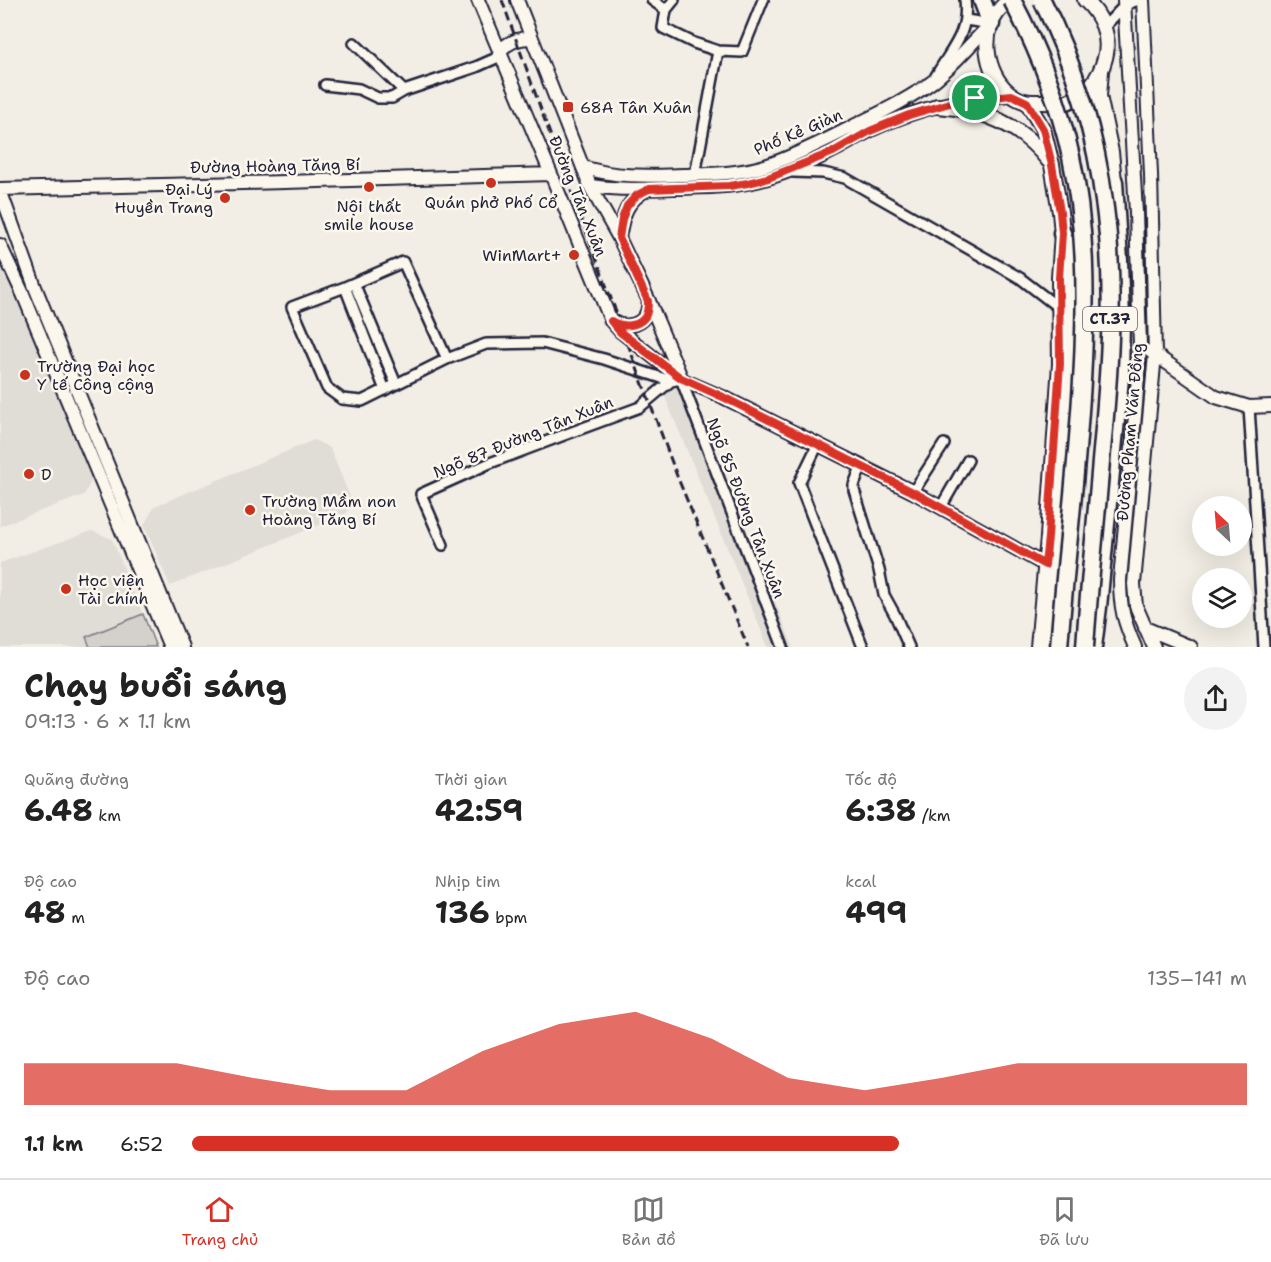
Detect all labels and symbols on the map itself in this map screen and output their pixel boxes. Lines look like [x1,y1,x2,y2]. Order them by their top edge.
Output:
pin [949,72,1000,123]
place label: 68A Tân Xuân [580,97,692,118]
marker: 68A Tân Xuân [561,100,575,114]
street label: Phố Kẻ Giàn [751,104,846,160]
street label: Đường Tân Xuân [544,132,612,260]
street label: Đường Hoàng Tăng Bí [190,154,361,178]
marker: Quán phở Phố Cổ [484,176,498,190]
place label: Đại Lý Huyền Trang [115,179,213,218]
marker: Nội thất smile house [362,180,376,194]
marker: Đại Lý Huyền Trang [218,191,232,205]
place label: Quán phở Phố Cổ [425,192,558,213]
place label: Nội thất smile house [324,196,414,235]
place label: WinMart+ [482,245,562,266]
marker: WinMart+ [567,248,581,262]
road number: CT.37 [1083,307,1137,331]
street label: Đường Phạm Văn Đồng [1112,342,1148,522]
place label: Trường Đại học Y tế Công cộng [37,356,155,395]
marker: Trường Đại học Y tế Công cộng [18,368,32,382]
street label: Ngõ 87 Đường Tân Xuân [430,391,616,483]
street label: Ngõ 85 Đường Tân Xuân [702,415,790,601]
place label: D [41,464,52,485]
marker: D [22,467,36,481]
place label: Trường Mầm non Hoàng Tăng Bí [262,491,396,530]
north arrow [1192,496,1252,556]
marker: Trường Mầm non Hoàng Tăng Bí [243,503,257,517]
place label: Học viện Tài chính [78,570,149,609]
marker: Học viện Tài chính [59,582,73,596]

